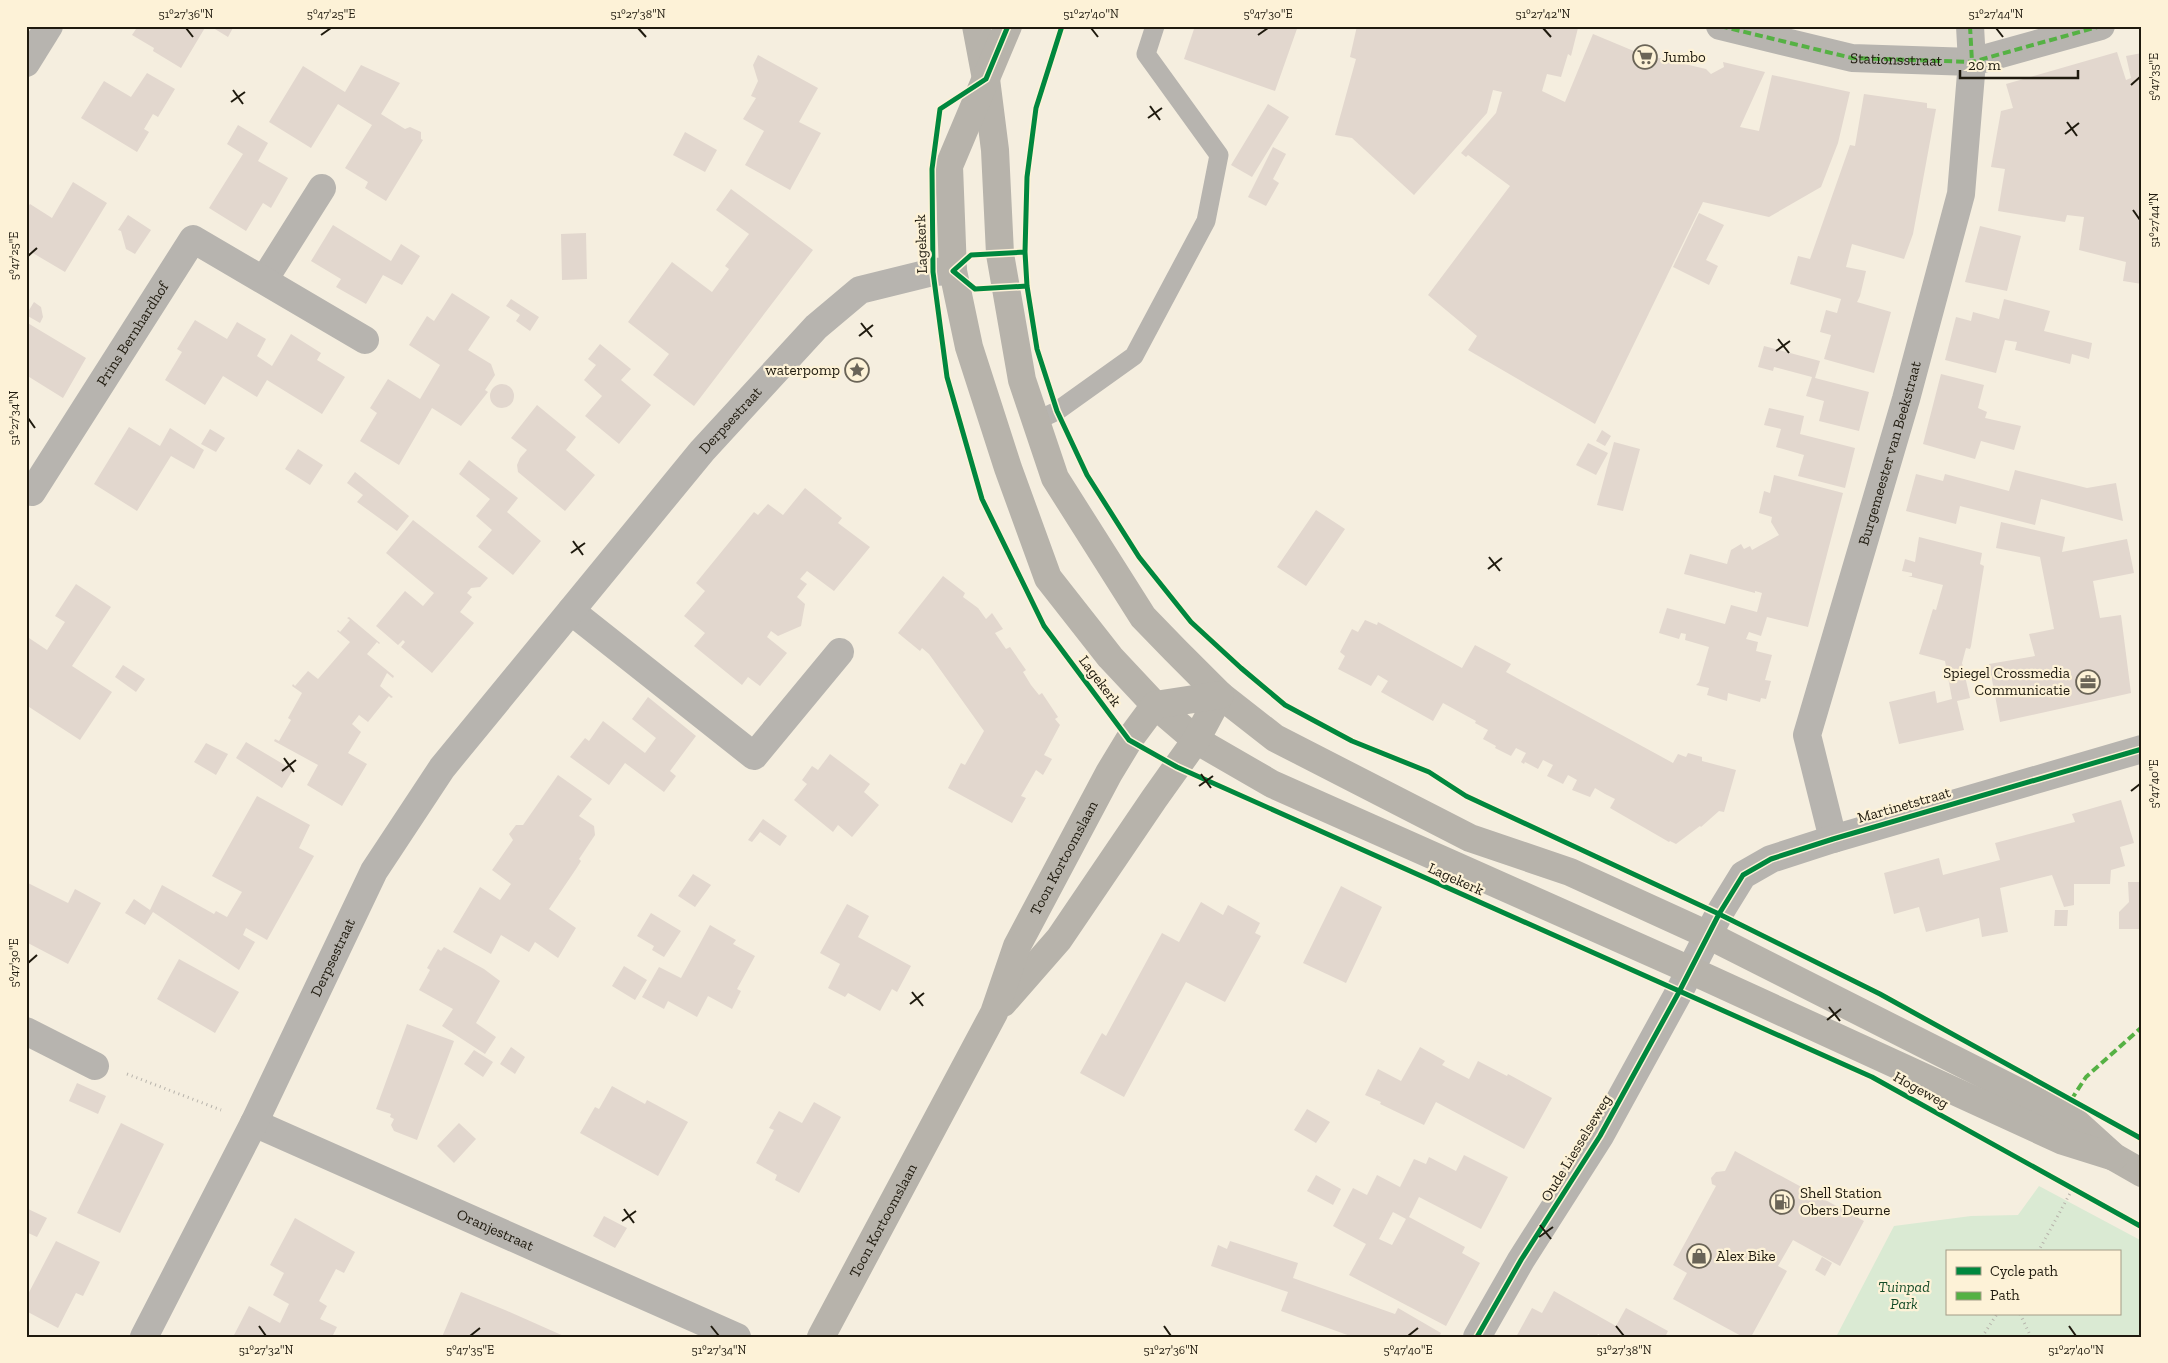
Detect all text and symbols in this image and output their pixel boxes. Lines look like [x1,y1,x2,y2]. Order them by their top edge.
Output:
text: 51°27'36"N [159,7,214,21]
text: 5°47'25"E [307,7,355,21]
text: 51°27'38"N [610,7,666,21]
text: 51°27'40"N [1063,7,1119,21]
text: 5°47'30"E [1244,7,1292,21]
text: 51°27'42"N [1516,7,1571,21]
text: 51°27'44"N [1969,7,2024,21]
supermarket icon: Jumbo [1632,44,1658,70]
place label: Jumbo [1662,48,1706,66]
scale bar [1960,48,2078,80]
street label: Stationsstraat [1850,49,1943,70]
text: 5°47'35"E [2147,53,2161,101]
text: 20 m [1968,56,2001,74]
text: 51°27'44"N [2147,192,2161,247]
street label: Lagekerk [911,214,931,274]
text: 5°47'25"E [7,232,21,280]
street label: Prins Bernhardhof [93,278,173,389]
place icon: waterpomp [844,357,870,383]
street label: Burgemeester van Beekstraat [1854,359,1925,547]
place label: waterpomp [765,361,840,379]
street label: Derpsestraat [695,383,766,457]
text: 51°27'34"N [7,390,21,445]
street label: Lagekerk [1075,652,1125,710]
place label: Spiegel Crossmedia Communicatie [1943,664,2070,699]
office icon: Spiegel Crossmedia Communicatie [2075,669,2101,695]
text: 5°47'40"E [2147,759,2161,809]
street label: Martinetstraat [1855,783,1953,827]
street label: Toon Kortoomslaan [1026,797,1102,918]
street label: Lagekerk [1425,859,1487,899]
street label: Derpsestraat [307,915,359,999]
text: 5°47'30"E [7,939,21,987]
street label: Hogeweg [1890,1067,1952,1113]
street label: Oude Liesselseweg [1537,1091,1615,1205]
street label: Toon Kortoomslaan [845,1160,921,1281]
place label: Shell Station Obers Deurne [1800,1184,1890,1219]
fuel station icon: Shell Station Obers Deurne [1769,1189,1795,1215]
street label: Oranjestraat [454,1205,537,1255]
shop icon: Alex Bike [1686,1243,1712,1269]
place label: Alex Bike [1716,1247,1776,1265]
legend [1946,1250,2120,1316]
text: Cycle path [1990,1262,2059,1280]
park label: Tuinpad Park [1878,1278,1930,1313]
text: Path [1990,1286,2020,1304]
text: 51°27'32"N [239,1343,294,1357]
text: 5°47'35"E [446,1343,494,1357]
text: 51°27'34"N [692,1343,747,1357]
text: 51°27'36"N [1144,1343,1199,1357]
text: 5°47'40"E [1383,1343,1433,1357]
text: 51°27'38"N [1596,1343,1652,1357]
text: 51°27'40"N [2048,1343,2104,1357]

